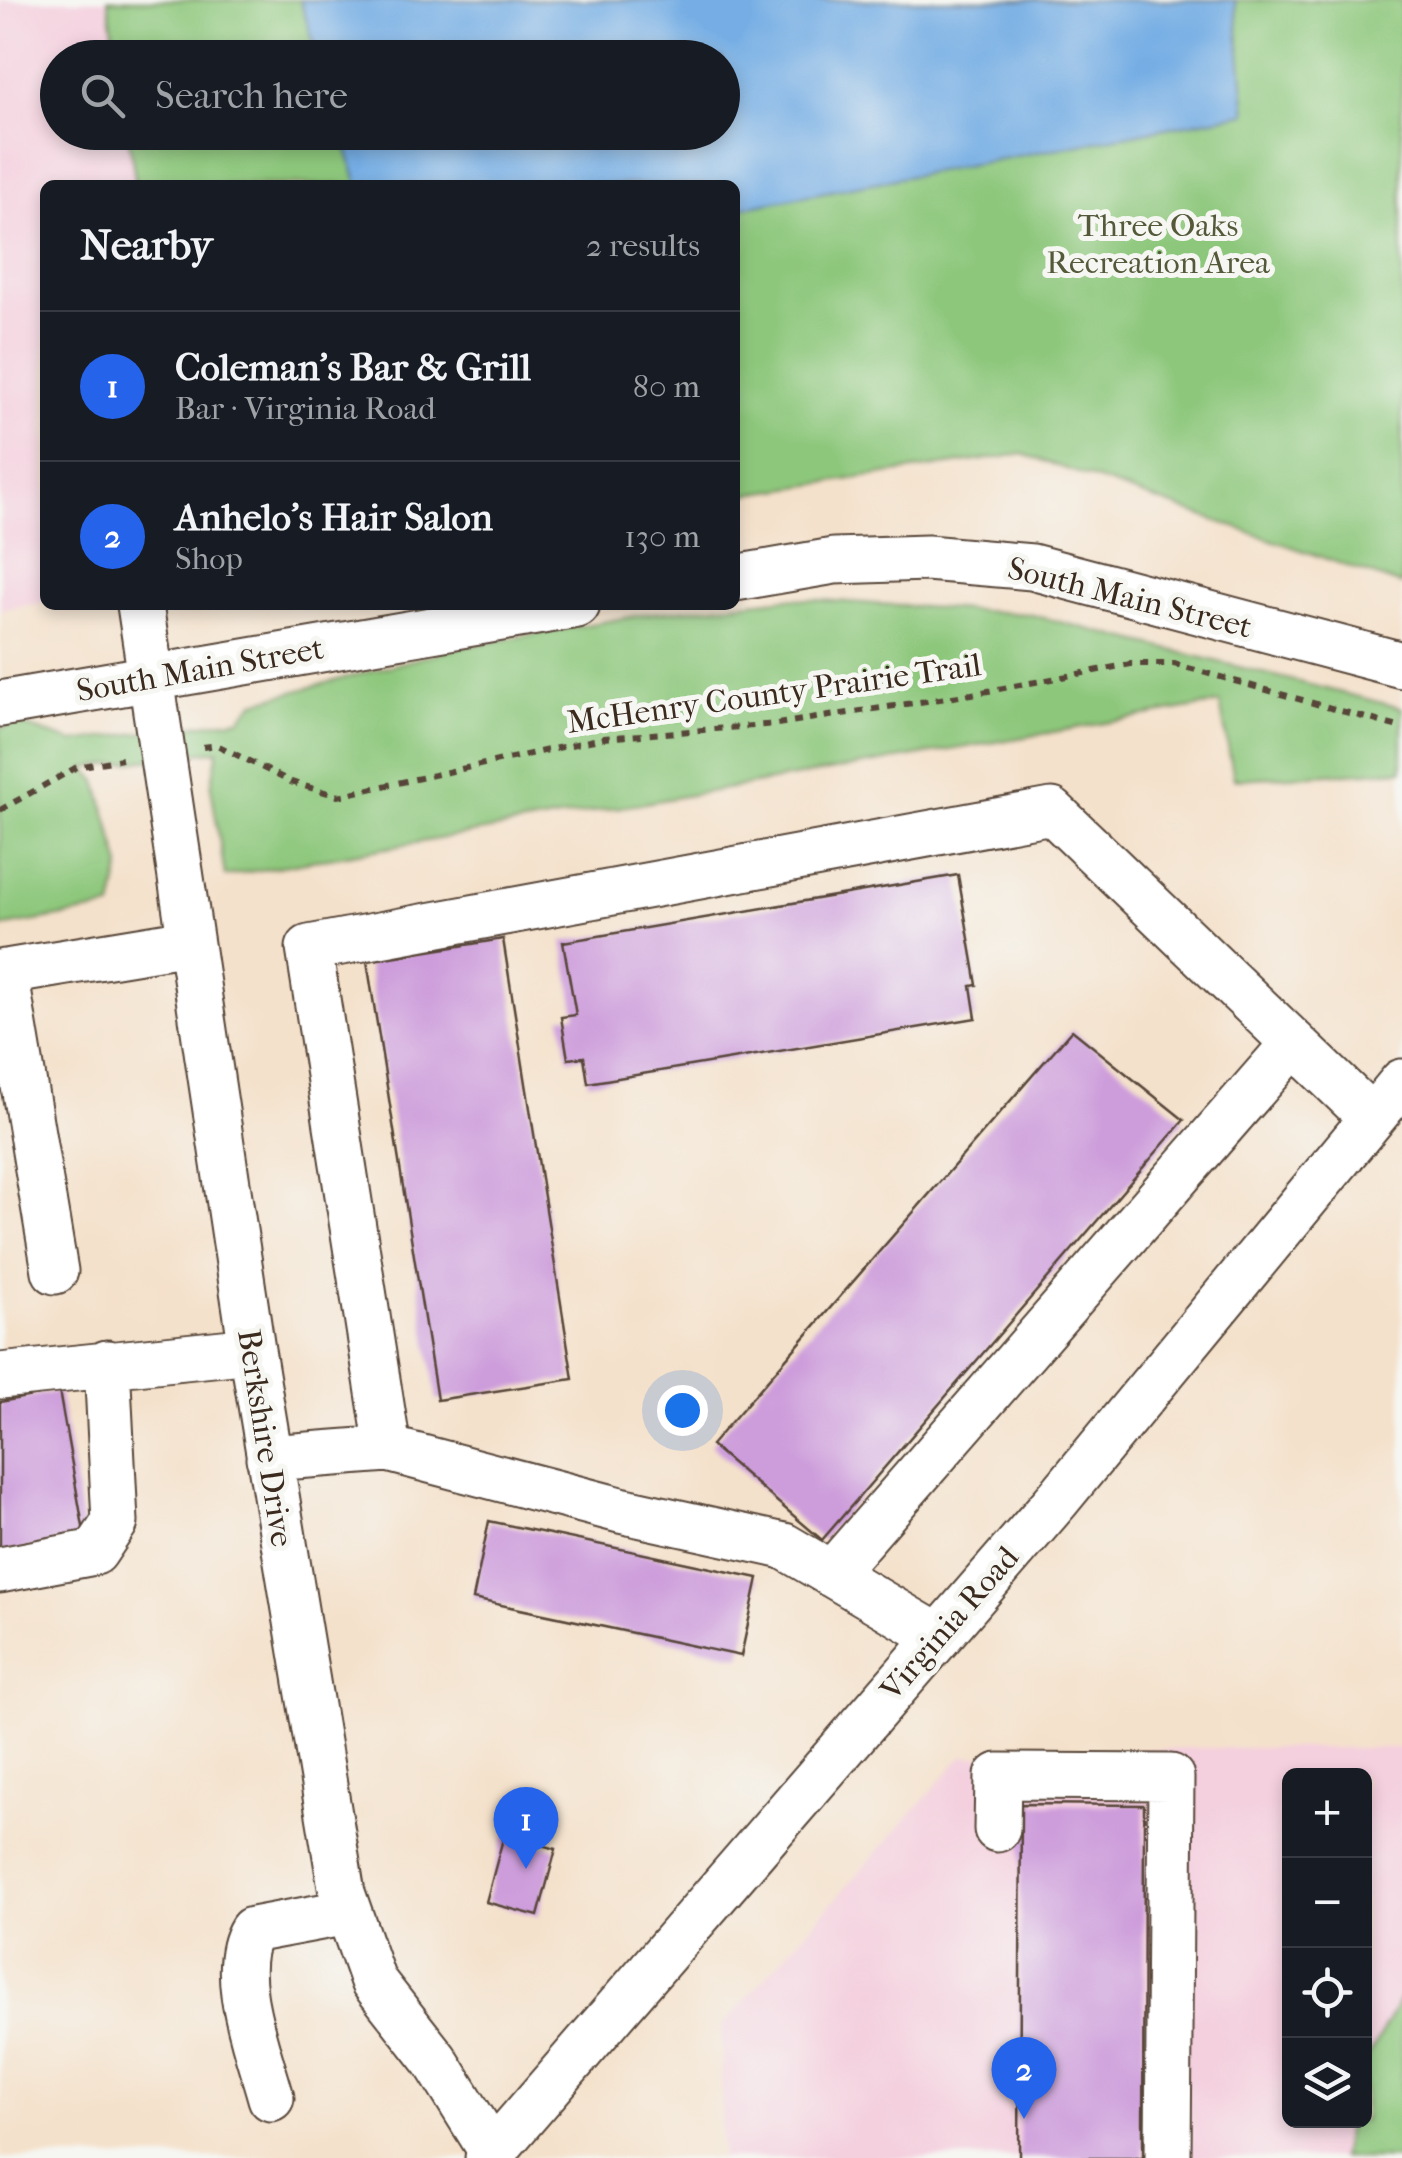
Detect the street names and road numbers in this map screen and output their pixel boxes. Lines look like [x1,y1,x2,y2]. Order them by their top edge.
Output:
street label: South Main Street [1004,549,1256,646]
street label: South Main Street [74,629,327,709]
street label: McHenry County Prairie Trail [565,646,984,741]
street label: Berkshire Drive [230,1327,301,1550]
street label: Virginia Road [872,1539,1026,1708]

